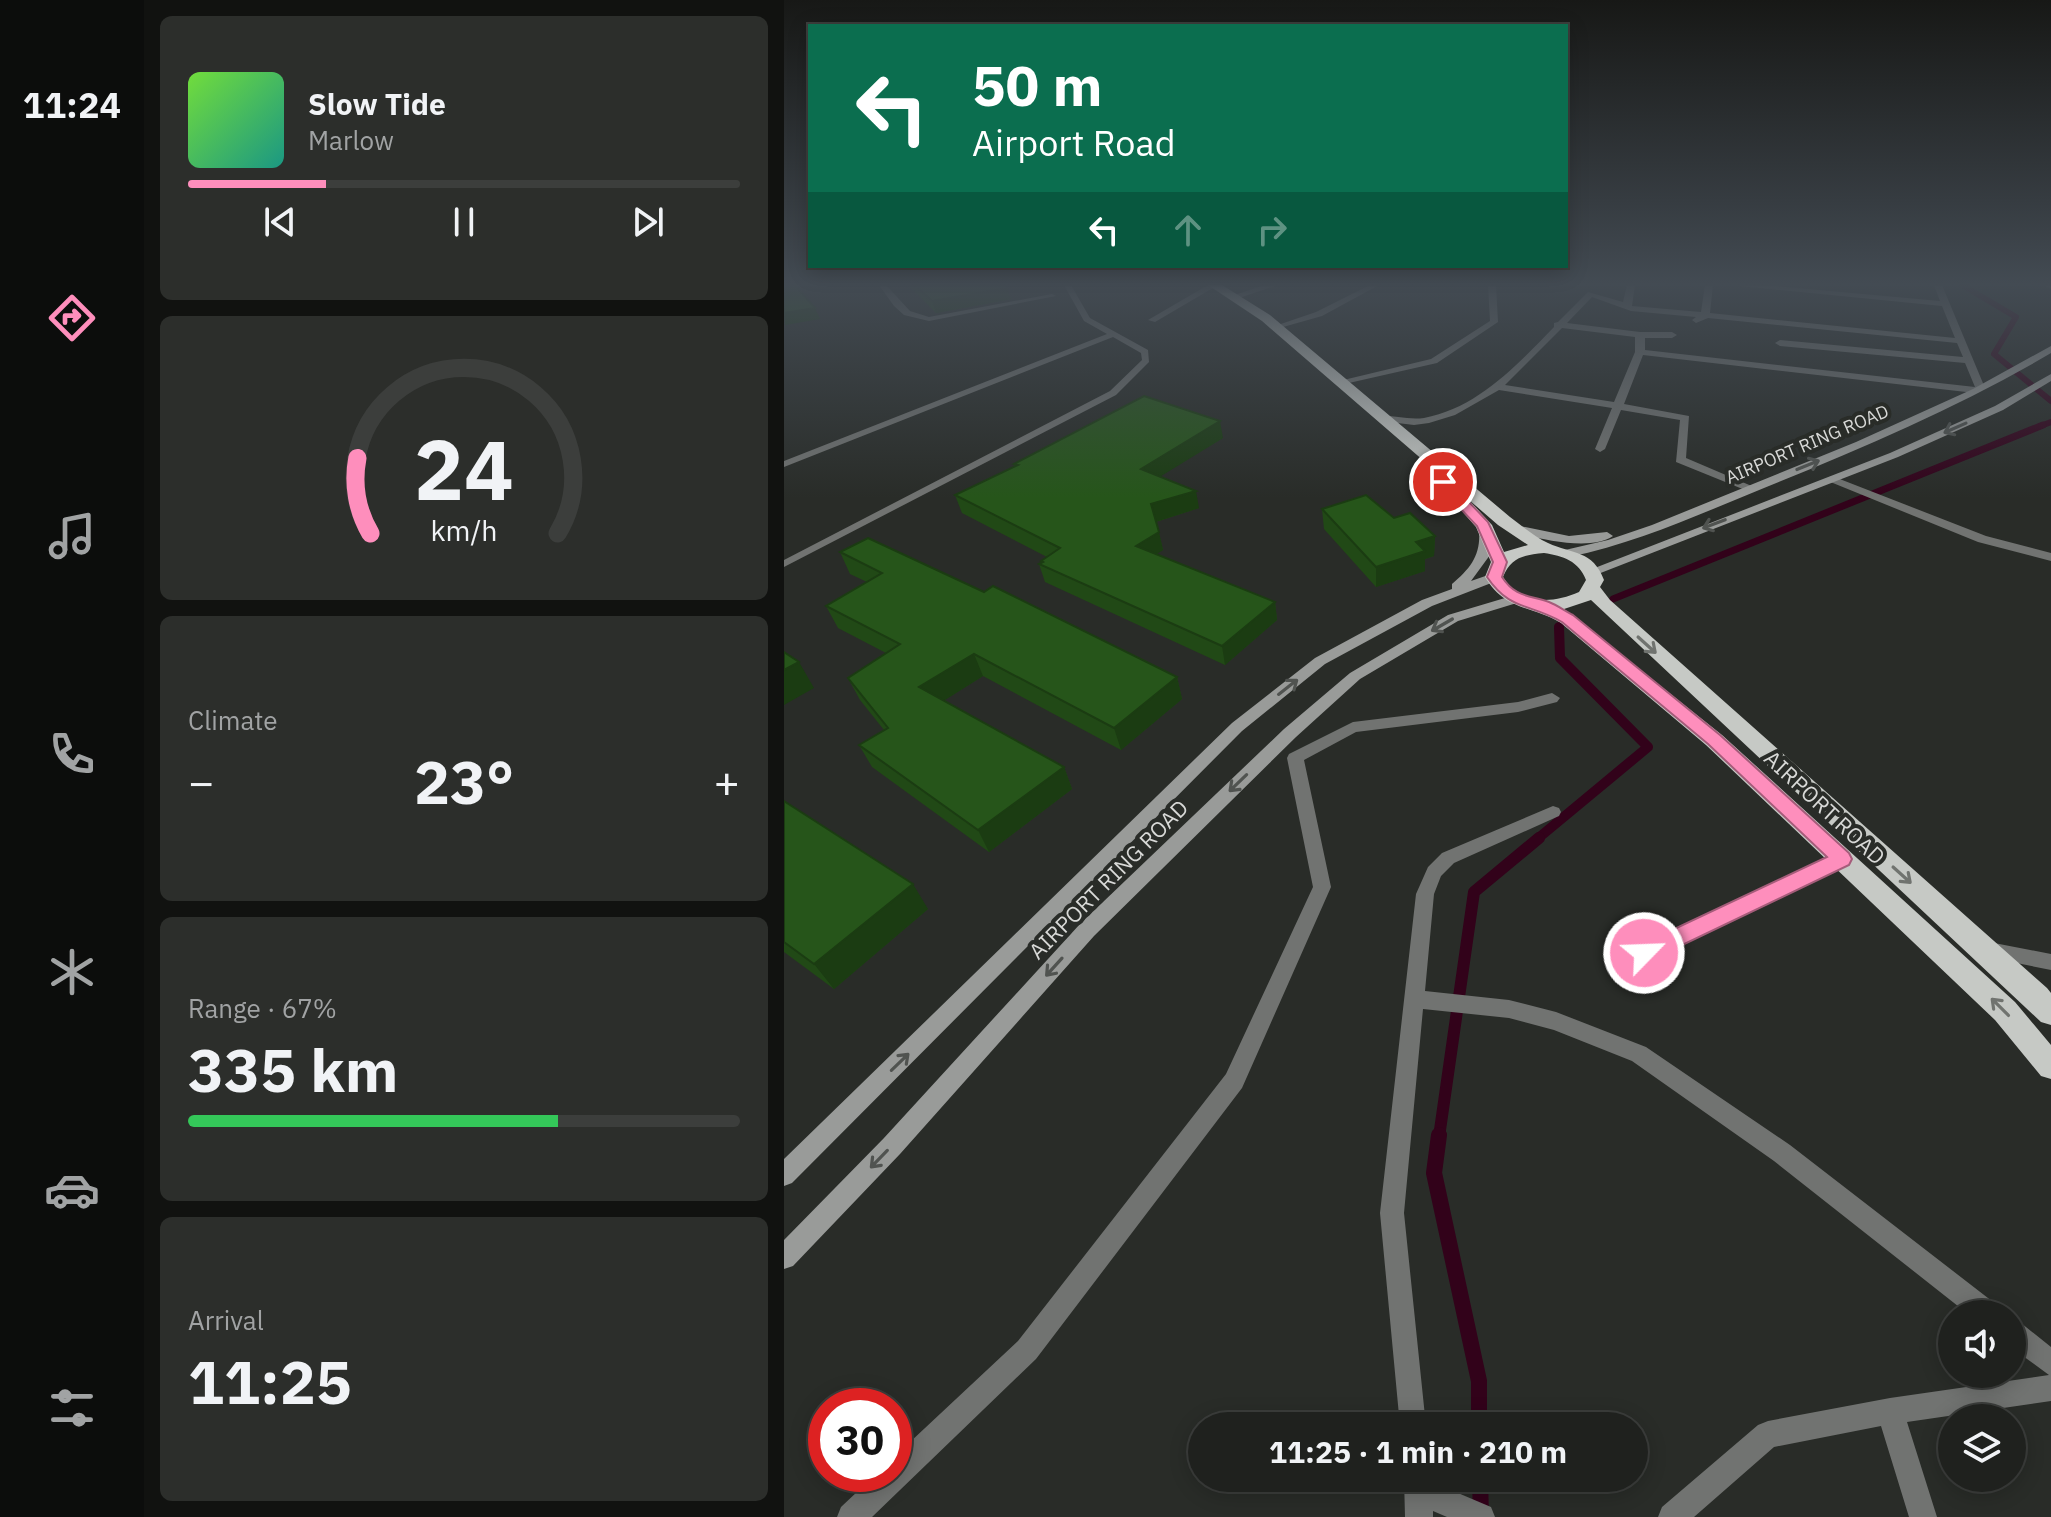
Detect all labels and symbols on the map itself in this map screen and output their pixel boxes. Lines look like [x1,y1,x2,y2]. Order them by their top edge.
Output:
street label: AIRPORT RING ROAD [1722,399,1892,489]
one-way arrow [1944,421,1968,436]
pin [1409,448,1477,516]
one-way arrow [1795,457,1820,472]
one-way arrow [1702,518,1727,532]
one-way arrow [1431,617,1454,633]
one-way arrow [1637,635,1657,654]
one-way arrow [1277,678,1298,695]
street label: AIRPORT ROAD [1758,743,1892,871]
one-way arrow [1229,773,1248,792]
street label: AIRPORT RING ROAD [1022,793,1194,965]
one-way arrow [1892,866,1912,885]
position arrow [1602,911,1686,995]
one-way arrow [1045,956,1063,976]
one-way arrow [1990,998,2010,1017]
one-way arrow [890,1053,909,1072]
one-way arrow [870,1149,889,1168]
speed limit sign: 30 [808,1388,912,1492]

